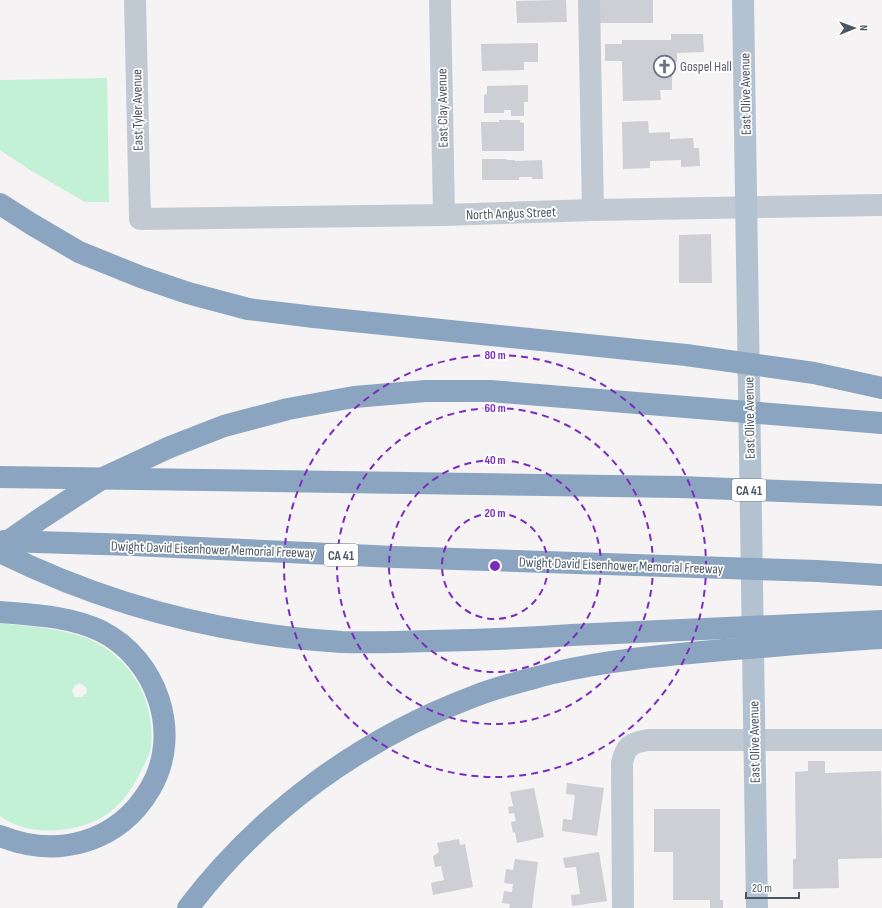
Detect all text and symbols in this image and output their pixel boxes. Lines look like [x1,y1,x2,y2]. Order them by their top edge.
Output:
north arrow [834,8,874,48]
text: N [857,25,870,31]
church icon: Gospel Hall [652,53,678,79]
street label: East Olive Avenue [736,53,755,135]
place label: Gospel Hall [680,58,732,75]
street label: East Clay Avenue [433,68,452,148]
street label: East Tyler Avenue [128,69,147,151]
street label: North Angus Street [466,203,556,224]
text: 80 m [484,348,506,363]
street label: East Olive Avenue [740,377,759,459]
text: 60 m [484,401,506,416]
text: 40 m [484,453,506,468]
road number: CA 41 [732,479,766,501]
text: 20 m [485,506,505,521]
street label: Dwight David Eisenhower Memorial Freeway [111,537,316,562]
road number: CA 41 [324,544,358,566]
street label: Dwight David Eisenhower Memorial Freeway [519,553,724,578]
centre of rings [488,559,502,573]
street label: East Olive Avenue [745,701,764,783]
scale bar [746,874,799,900]
text: 20 m [752,881,772,896]

